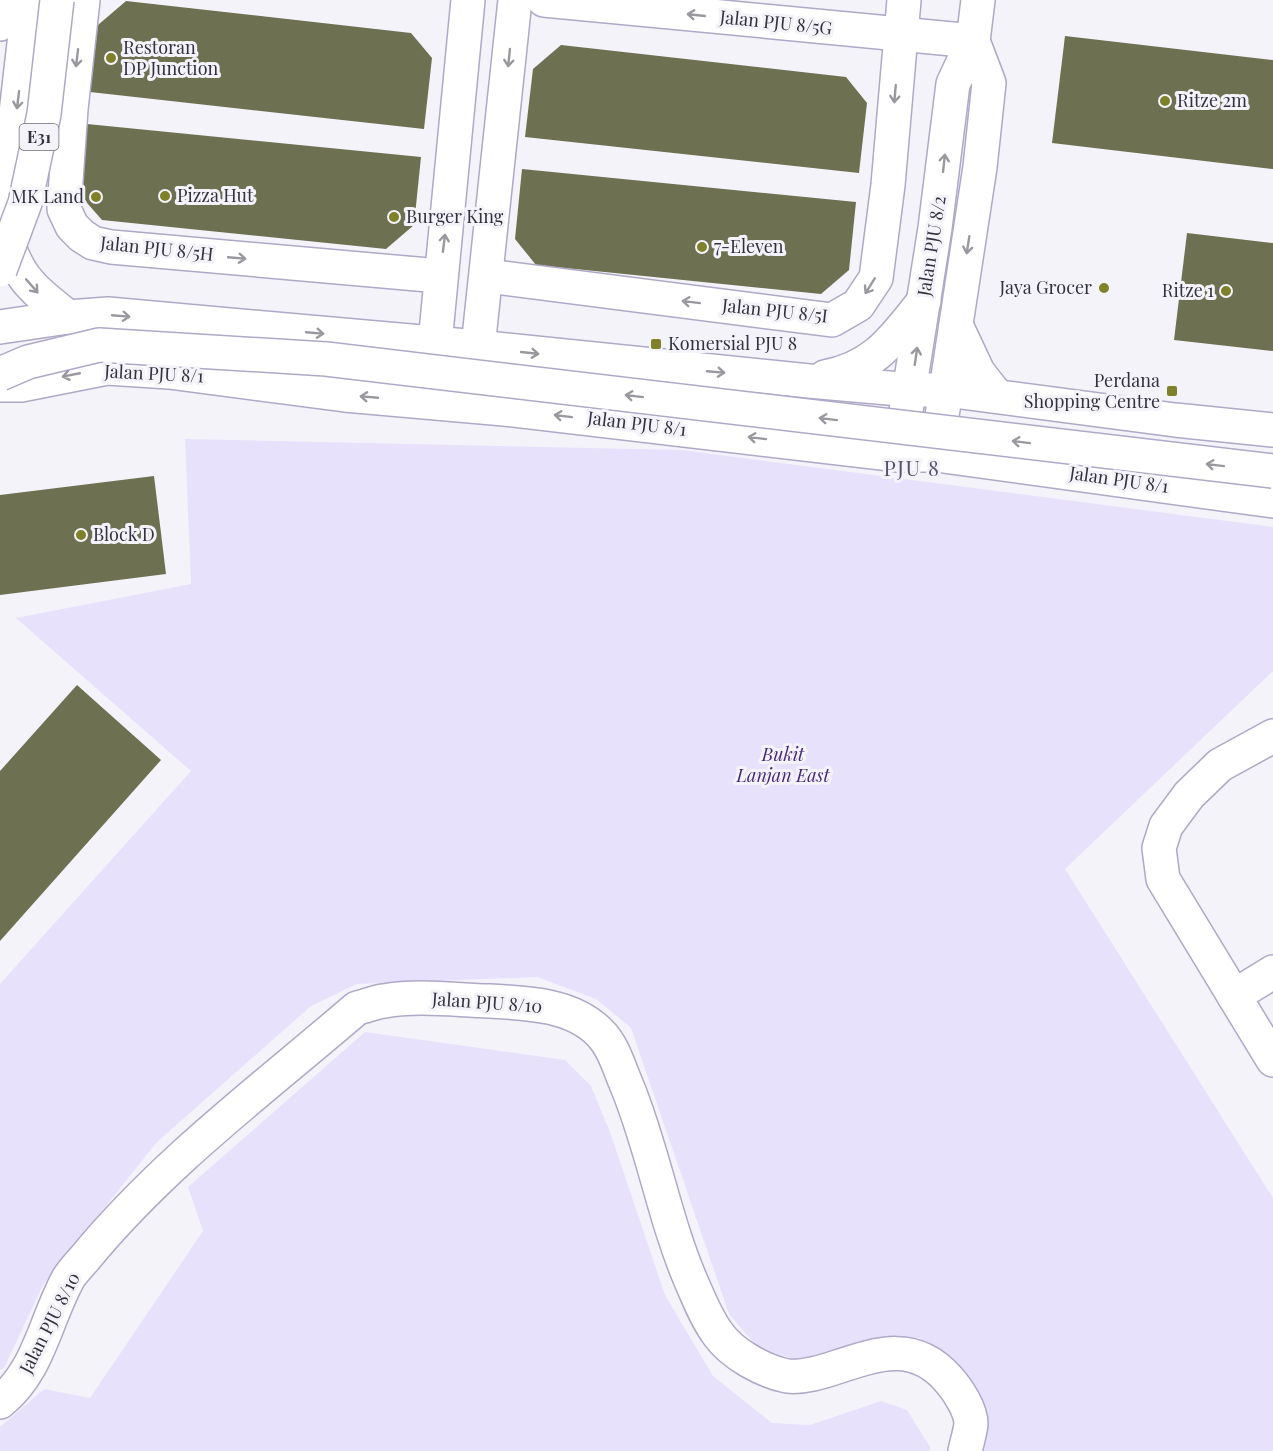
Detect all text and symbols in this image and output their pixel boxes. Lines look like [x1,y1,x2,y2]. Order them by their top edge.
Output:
street label: Jalan PJU 8/5G [718,4,834,40]
one-way arrow [686,9,706,20]
place label: Restoran DP Junction [123,35,218,80]
one-way arrow [71,48,82,68]
one-way arrow [503,48,514,68]
marker: Restoran DP Junction [104,51,118,65]
one-way arrow [890,83,901,103]
place label: Ritze 2m [1177,88,1247,112]
one-way arrow [12,89,23,109]
marker: Ritze 2m [1158,94,1172,108]
road number: E31 [20,124,58,150]
one-way arrow [939,154,950,174]
place label: Pizza Hut [177,183,254,207]
place label: MK Land [11,184,85,208]
marker: Pizza Hut [158,189,172,203]
marker: MK Land [89,190,103,204]
street label: Jalan PJU 8/2 [911,194,951,299]
place label: Burger King [406,204,504,228]
marker: Burger King [387,210,401,224]
street label: Jalan PJU 8/5H [98,230,215,266]
one-way arrow [439,234,450,254]
place label: 7-Eleven [714,234,784,258]
one-way arrow [963,234,974,254]
marker: 7-Eleven [695,240,709,254]
one-way arrow [226,253,246,264]
place label: Jaya Grocer [998,275,1092,299]
one-way arrow [864,277,876,294]
one-way arrow [25,278,39,293]
place label: Ritze 1 [1162,278,1214,302]
marker: Jaya Grocer [1097,281,1111,295]
marker: Ritze 1 [1219,284,1233,298]
street label: Jalan PJU 8/5I [720,292,829,327]
one-way arrow [682,296,702,307]
one-way arrow [110,311,130,322]
one-way arrow [304,328,324,339]
place label: Komersial PJU 8 [668,331,797,355]
marker: Komersial PJU 8 [649,337,663,351]
one-way arrow [910,347,921,366]
one-way arrow [520,348,539,359]
street label: Jalan PJU 8/1 [103,358,205,388]
one-way arrow [706,367,726,378]
place label: Perdana Shopping Centre [1024,368,1160,413]
one-way arrow [62,370,82,381]
marker: Perdana Shopping Centre [1165,384,1179,398]
one-way arrow [625,390,644,401]
one-way arrow [359,391,379,402]
street label: Jalan PJU 8/1 [585,405,688,441]
one-way arrow [554,410,573,421]
one-way arrow [818,413,838,424]
one-way arrow [747,433,767,444]
one-way arrow [1012,436,1032,447]
district label: PJU 8 [883,453,941,481]
one-way arrow [1205,459,1225,470]
street label: Jalan PJU 8/1 [1067,460,1170,498]
place label: Block D [93,522,155,546]
marker: Block D [74,528,88,542]
park label: Bukit Lanjan East [735,742,830,787]
street label: Jalan PJU 8/10 [430,986,543,1018]
street label: Jalan PJU 8/10 [13,1268,85,1378]

